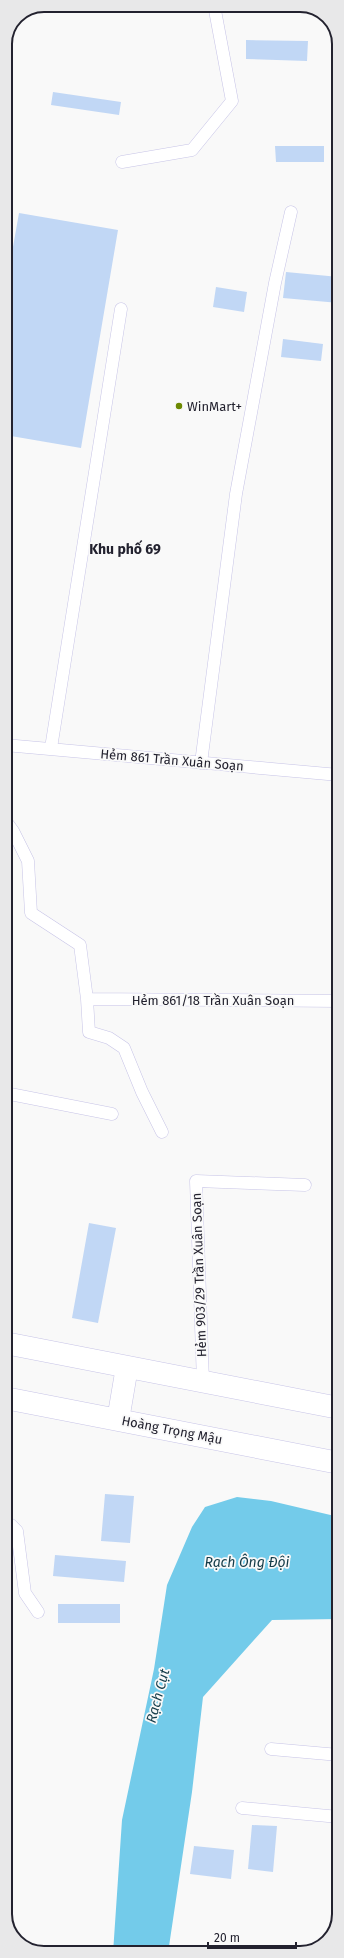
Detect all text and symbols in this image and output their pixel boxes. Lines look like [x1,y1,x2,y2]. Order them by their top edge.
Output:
place label: WinMart+ [187,399,242,414]
marker: WinMart+ [174,401,184,411]
district label: Khu phố 69 [89,539,161,558]
street label: Hẻm 861 Trần Xuân Soạn [100,746,244,774]
street label: Hẻm 861/18 Trần Xuân Soạn [132,993,294,1008]
street label: Hẻm 903/29 Trần Xuân Soạn [189,1193,209,1357]
street label: Hoàng Trọng Mậu [120,1413,224,1447]
water label: Rạch Ông Đội [204,1553,290,1571]
water label: Rạch Cụt [143,1667,173,1725]
scale bar [208,1924,296,1950]
text: 20 m [214,1931,240,1945]

